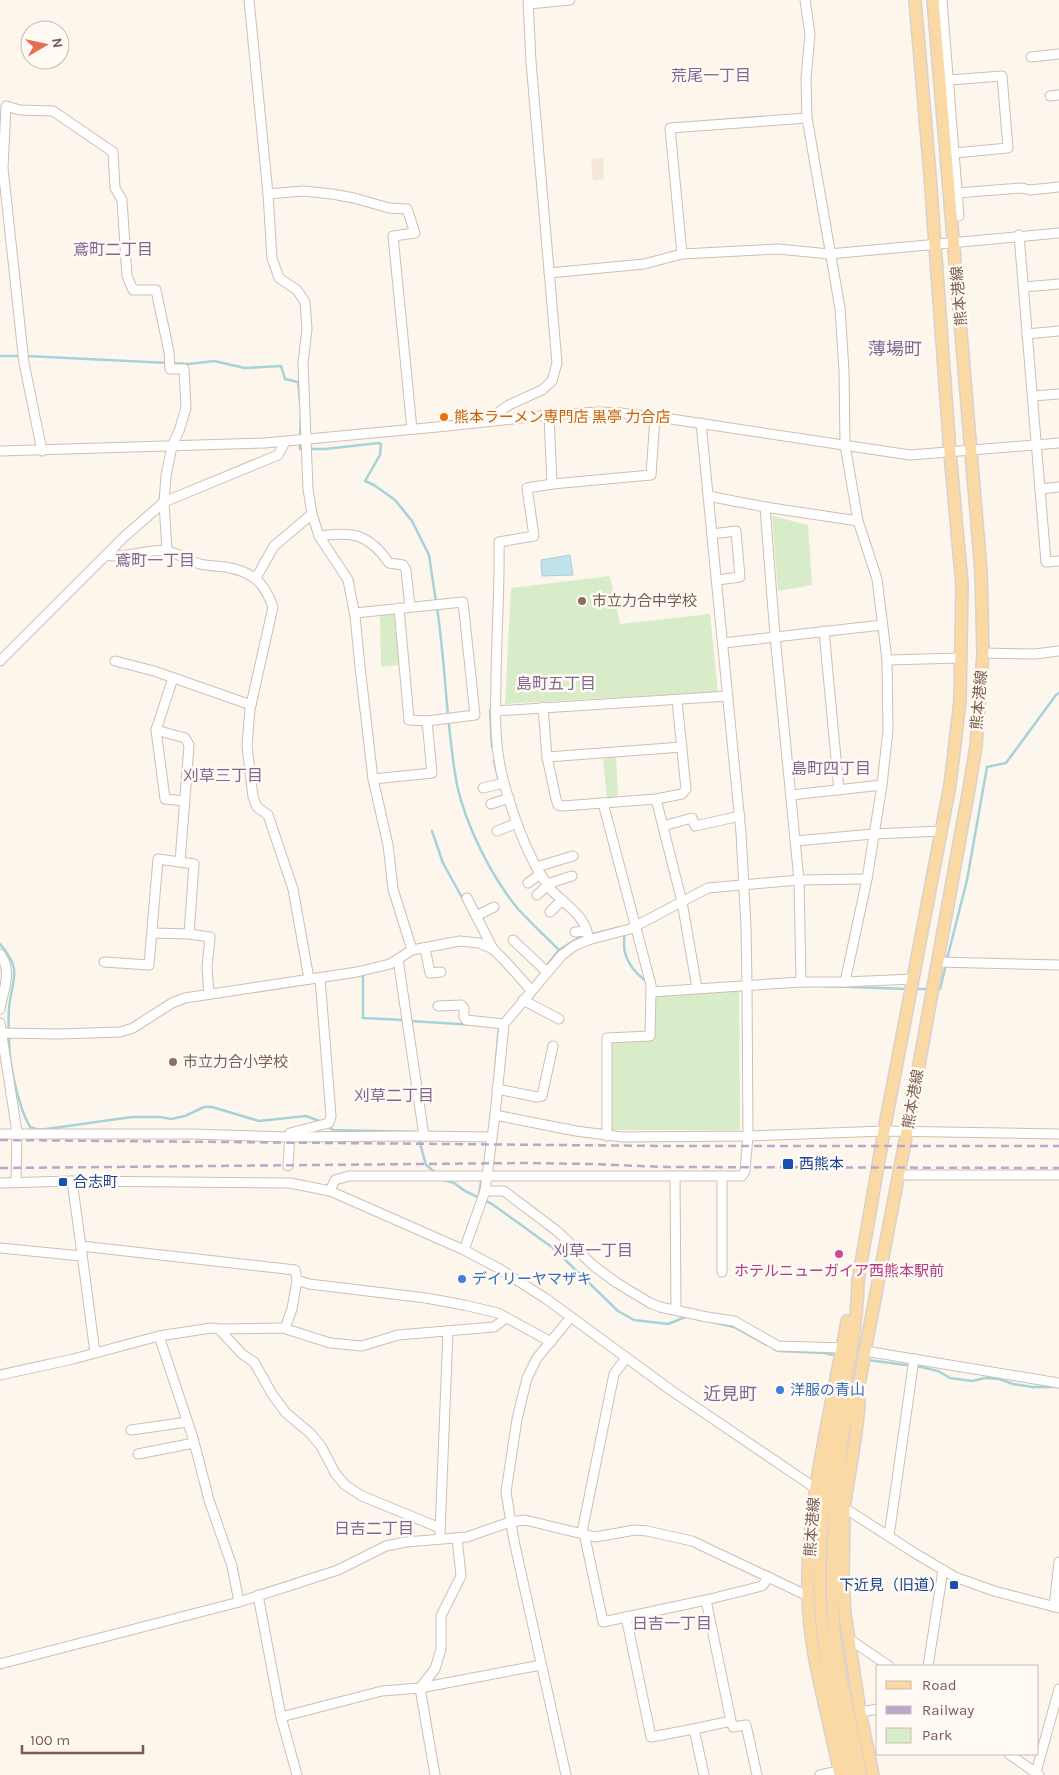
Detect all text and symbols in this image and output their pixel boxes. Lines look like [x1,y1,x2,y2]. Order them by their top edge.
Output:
north arrow [20,20,70,70]
text: N [48,37,67,49]
district label: 荒尾一丁目 [671,66,751,85]
district label: 鳶町二丁目 [73,240,153,259]
street label: 熊本港線 [947,265,971,327]
district label: 薄場町 [868,338,922,360]
place label: 熊本ラーメン専門店 黒亭 力合店 [454,408,671,426]
marker: 熊本ラーメン専門店 黒亭 力合店 [438,411,450,423]
district label: 鳶町一丁目 [115,551,195,570]
place label: 市立力合中学校 [592,592,697,610]
marker: 市立力合中学校 [576,595,588,607]
street label: 熊本港線 [967,669,991,731]
district label: 島町五丁目 [516,674,596,693]
district label: 島町四丁目 [791,759,871,778]
district label: 刈草三丁目 [183,766,263,785]
place label: 市立力合小学校 [183,1053,288,1071]
marker: 市立力合小学校 [167,1056,179,1068]
street label: 熊本港線 [899,1068,927,1130]
district label: 刈草二丁目 [354,1086,434,1105]
place label: 西熊本 [799,1155,844,1173]
marker: 西熊本 [781,1157,795,1171]
place label: 合志町 [73,1173,118,1191]
marker: 合志町 [57,1176,69,1188]
district label: 刈草一丁目 [553,1241,633,1260]
marker: ホテルニューガイア西熊本駅前 [833,1248,845,1260]
place label: ホテルニューガイア西熊本駅前 [734,1262,944,1280]
place label: デイリーヤマザキ [472,1270,592,1288]
marker: デイリーヤマザキ [456,1273,468,1285]
place label: 洋服の青山 [790,1381,865,1399]
district label: 近見町 [703,1383,757,1405]
marker: 洋服の青山 [774,1384,786,1396]
street label: 熊本港線 [801,1496,823,1558]
district label: 日吉二丁目 [334,1519,414,1538]
place label: 下近見（旧道） [839,1576,944,1594]
marker: 下近見（旧道） [948,1579,960,1591]
district label: 日吉一丁目 [632,1614,712,1633]
legend [876,1665,1039,1755]
text: Road [922,1676,957,1694]
text: Railway [922,1701,974,1719]
scale bar [22,1722,144,1754]
text: Park [922,1726,952,1744]
text: 100 m [30,1731,70,1749]

